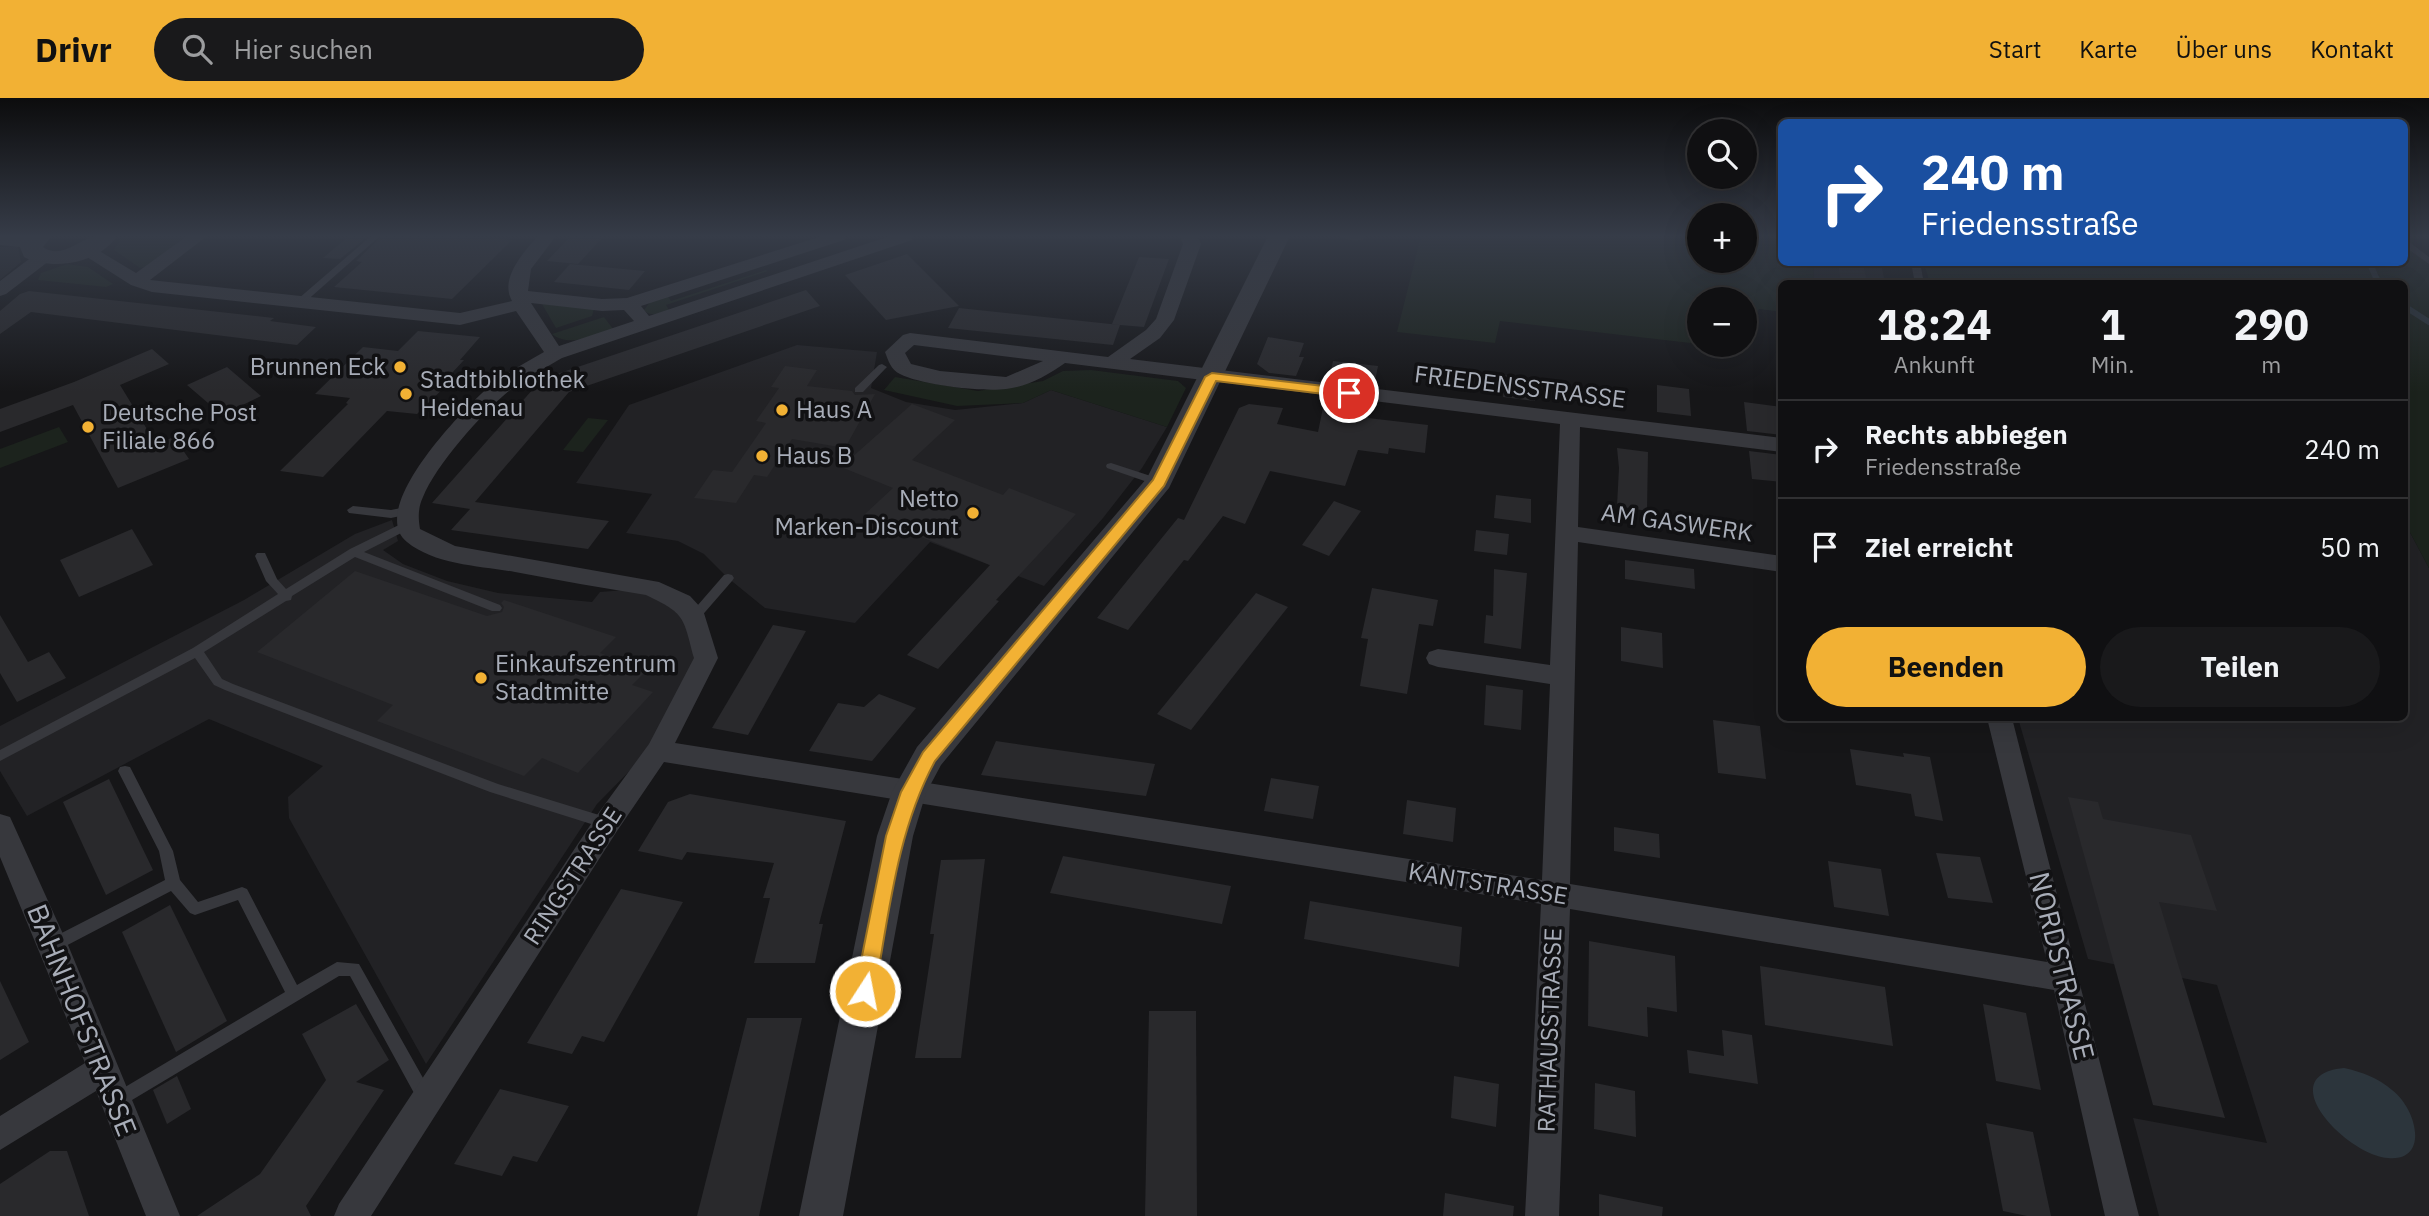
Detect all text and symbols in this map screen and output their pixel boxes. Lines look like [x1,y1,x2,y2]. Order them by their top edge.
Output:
search box [154,18,644,81]
text: Drivr [35,28,112,71]
icon: search [178,30,216,68]
text: Hier suchen [234,32,373,66]
text: Start [1989,33,2041,65]
text: Karte [2079,33,2137,65]
text: Über uns [2175,33,2272,65]
text: Kontakt [2310,33,2394,65]
map controls [1687,119,1757,357]
button: search [1687,119,1757,189]
text: 240 m [1921,140,2065,203]
icon: right [1806,147,1897,238]
text: Friedensstraße [1921,202,2139,244]
button: + [1687,203,1757,273]
button: − [1687,287,1757,357]
text: 18:24 [1877,297,1992,352]
text: 1 [2100,297,2125,352]
text: 290 [2233,297,2309,352]
text: Ankunft [1894,349,1975,379]
text: Min. [2091,349,2134,379]
text: m [2261,349,2281,379]
place label: Brunnen Eck [250,350,386,382]
street label: FRIEDENSSTRASSE [1413,357,1628,415]
marker: Brunnen Eck [392,359,408,375]
place label: Stadtbibliothek Heidenau [420,363,586,423]
pin [1319,363,1379,423]
icon: arrive [1330,374,1368,412]
marker: Stadtbibliothek Heidenau [398,386,414,402]
place label: Haus A [796,393,872,425]
place label: Deutsche Post Filiale 866 [102,396,257,456]
marker: Haus A [774,402,790,418]
text: Rechts abbiegen [1865,417,2068,451]
marker: Deutsche Post Filiale 866 [80,419,96,435]
icon: right [1806,430,1844,468]
text: 240 m [2304,432,2380,466]
place label: Haus B [776,439,852,471]
marker: Haus B [754,448,770,464]
text: Friedensstraße [1865,451,2021,481]
place label: Netto Marken-Discount [774,482,959,542]
street label: AM GASWERK [1599,496,1755,548]
marker: Netto Marken-Discount [965,505,981,521]
icon: arrive [1806,528,1844,566]
text: Ziel erreicht [1865,530,2013,564]
text: 50 m [2320,530,2380,564]
button: Beenden [1806,627,2086,707]
button: Teilen [2100,627,2380,707]
place label: Einkaufszentrum Stadtmitte [495,647,676,707]
marker: Einkaufszentrum Stadtmitte [473,670,489,686]
street label: RINGSTRASSE [516,800,629,951]
street label: KANTSTRASSE [1406,855,1570,911]
street label: NORDSTRASSE [2021,868,2104,1064]
street label: BAHNHOFSTRASSE [19,898,146,1141]
street label: RATHAUSSTRASSE [1529,927,1569,1133]
position arrow [828,954,902,1028]

